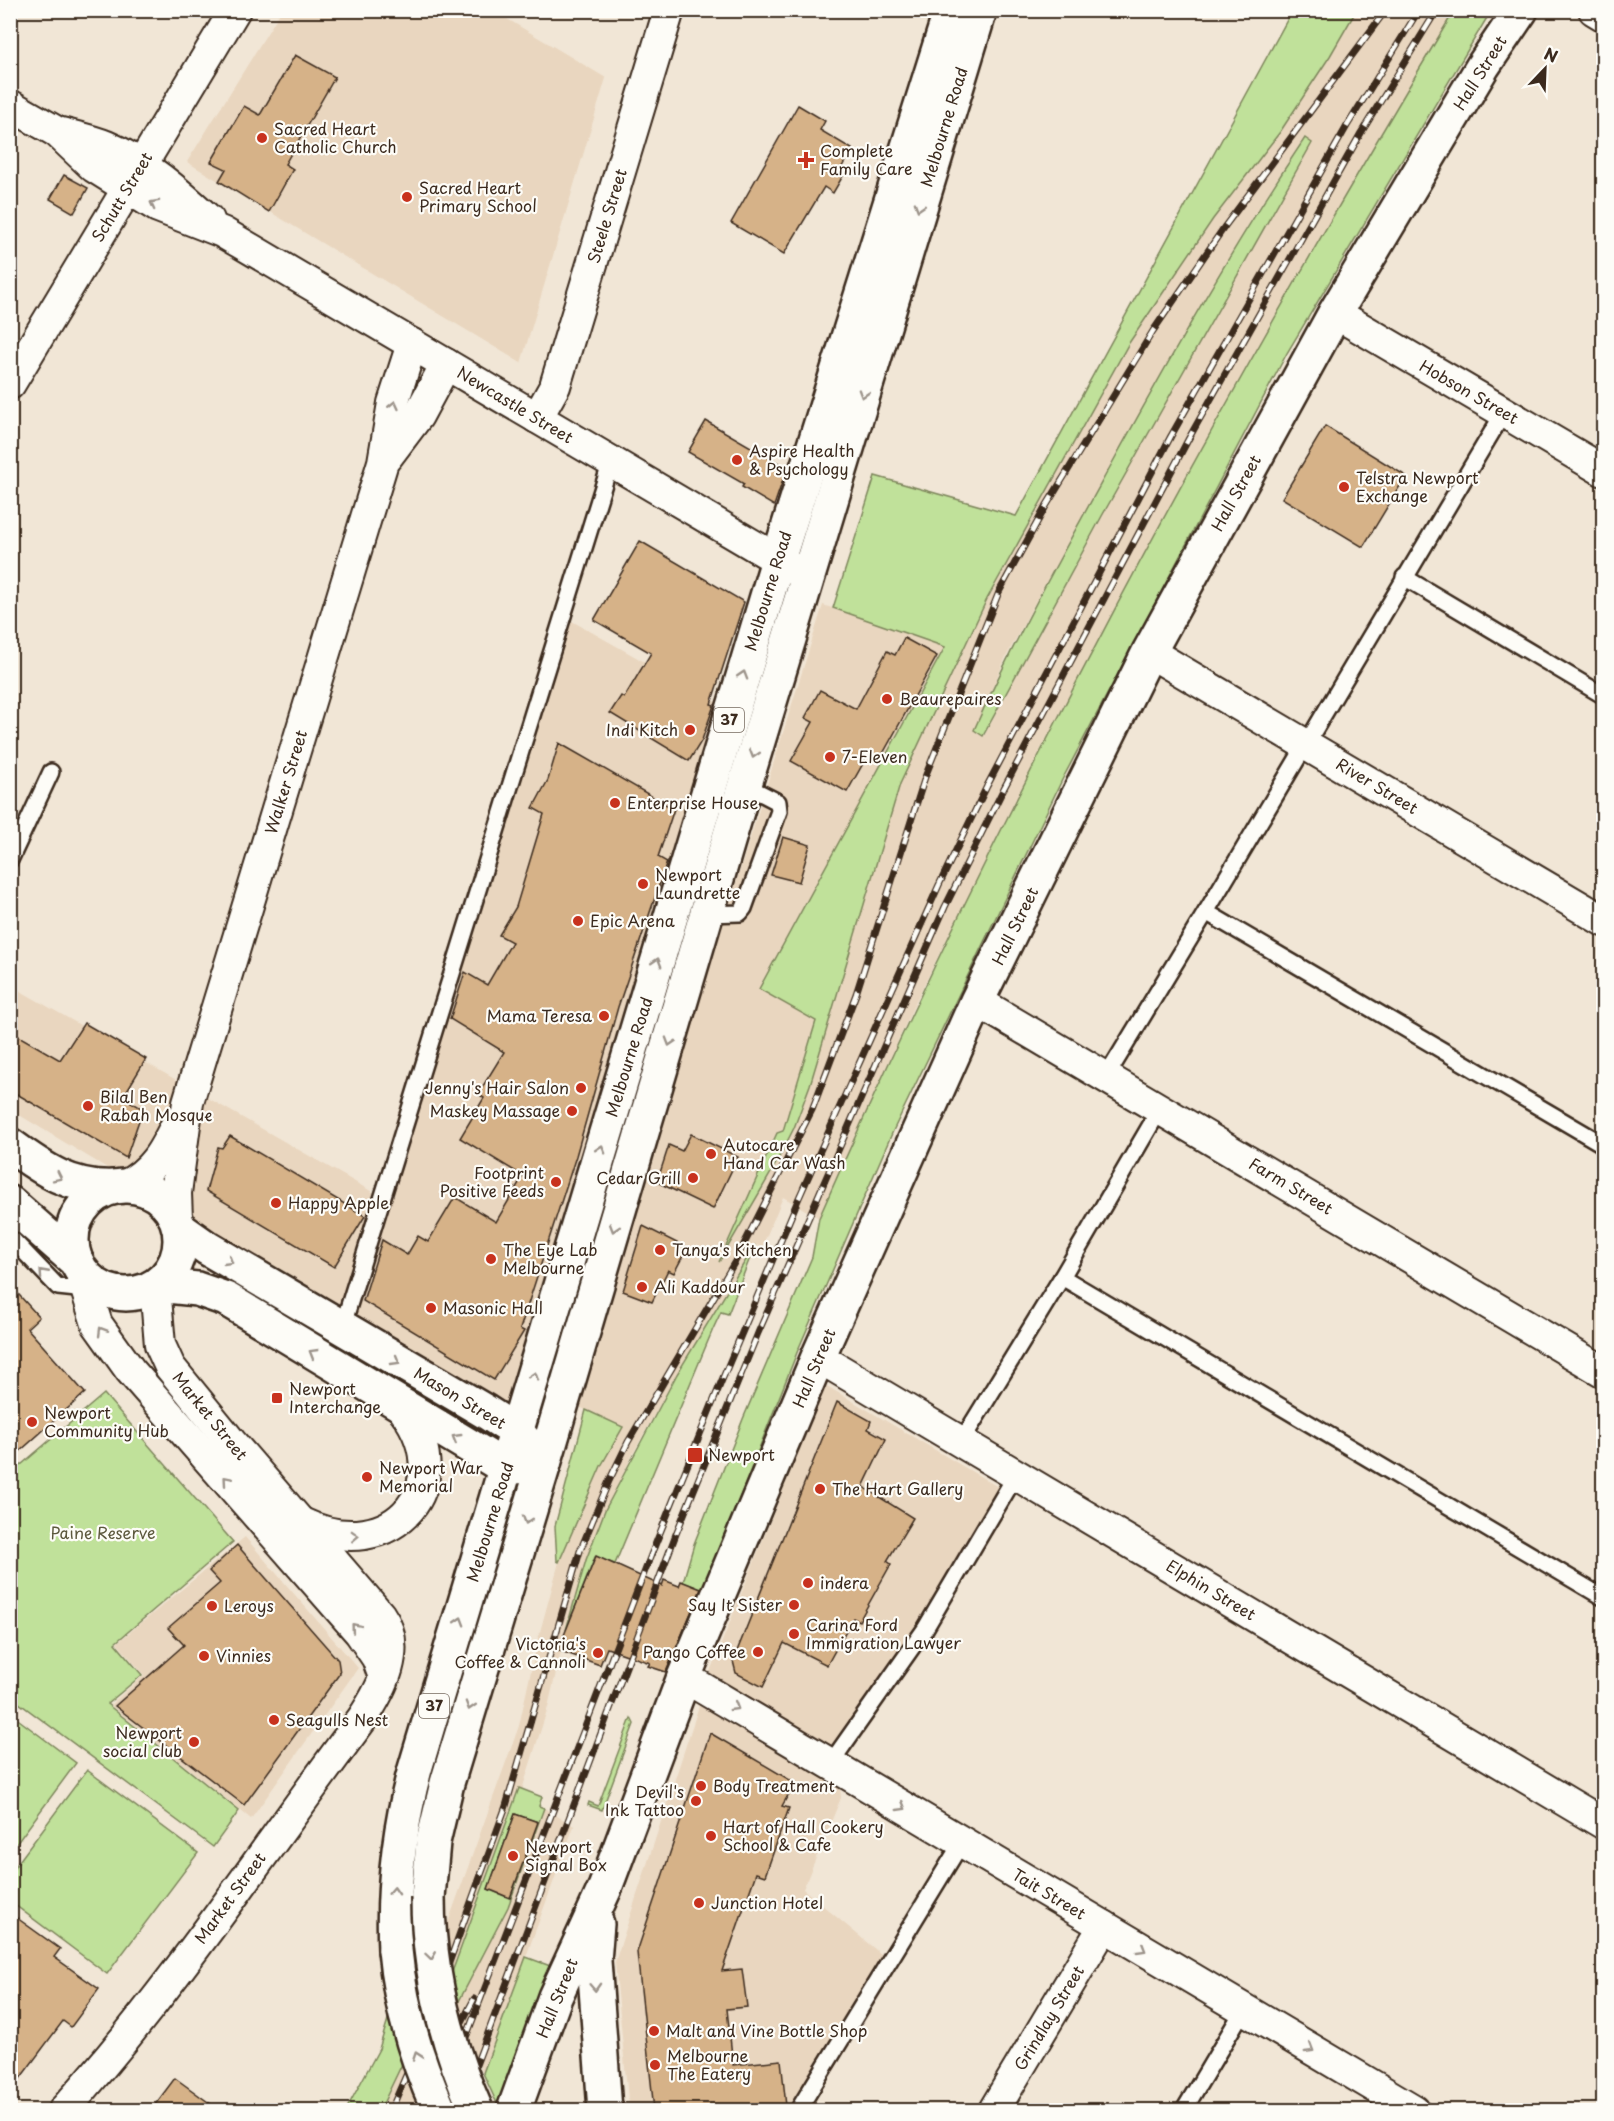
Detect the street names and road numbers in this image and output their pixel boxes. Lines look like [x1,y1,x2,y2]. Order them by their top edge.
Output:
street label: Hall Street [1447,30,1512,114]
street label: Melbourne Road [913,64,973,190]
street label: Schutt Street [85,146,158,246]
street label: Steele Street [580,165,632,266]
street label: Hobson Street [1416,353,1524,429]
street label: Newcastle Street [453,360,579,449]
street label: Hall Street [1204,450,1266,535]
street label: Melbourne Road [737,528,797,654]
road number: 37 [714,708,744,732]
street label: Walker Street [258,726,312,837]
street label: River Street [1332,751,1423,819]
street label: Hall Street [985,882,1044,969]
street label: Melbourne Road [598,994,658,1120]
street label: Farm Street [1245,1151,1338,1220]
street label: Hall Street [786,1324,841,1411]
street label: Mason Street [410,1360,512,1434]
street label: Market Street [168,1366,254,1465]
street label: Melbourne Road [459,1459,519,1585]
street label: Elphin Street [1162,1553,1261,1626]
road number: 37 [419,1694,449,1718]
street label: Market Street [188,1846,271,1948]
street label: Tait Street [1008,1862,1091,1925]
street label: Hall Street [529,1954,583,2041]
street label: Grindlay Street [1007,1960,1089,2075]

